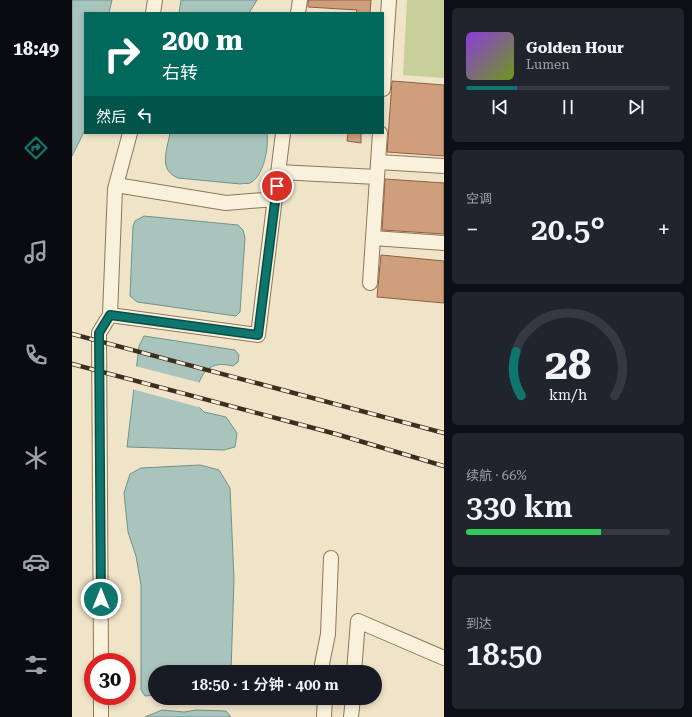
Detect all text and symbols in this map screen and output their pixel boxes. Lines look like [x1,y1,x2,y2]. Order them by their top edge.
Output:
text: 200 m [162,24,243,57]
icon: right [96,28,148,80]
text: 18:49 [13,38,59,59]
text: Golden Hour [526,39,624,57]
text: Lumen [526,57,570,72]
text: 右转 [162,62,198,83]
icon: previous [489,96,511,118]
icon: pause [557,96,579,118]
icon: next [625,96,647,118]
icon: left [134,104,156,126]
text: 然后 [96,108,126,126]
icon: directions [22,134,50,162]
pin [260,169,294,203]
icon: arrive [266,175,288,197]
text: 空调 [466,191,492,206]
text: 20.5° [531,212,605,247]
text: − [466,217,478,242]
text: + [658,217,670,242]
icon: music [22,238,50,266]
text: 28 [545,340,591,389]
icon: phone [22,341,50,369]
text: km/h [549,387,587,403]
icon: climate [22,444,50,472]
text: 续航 · 66% [466,468,527,483]
text: 330 km [466,489,573,524]
icon: car [22,548,50,576]
position arrow [80,578,122,620]
text: 到达 [466,616,492,631]
text: 18:50 [466,637,542,672]
icon: filters [22,651,50,679]
speed limit sign: 30 [84,653,136,705]
text: 18:50 · 1 分钟 · 400 m [191,676,339,694]

